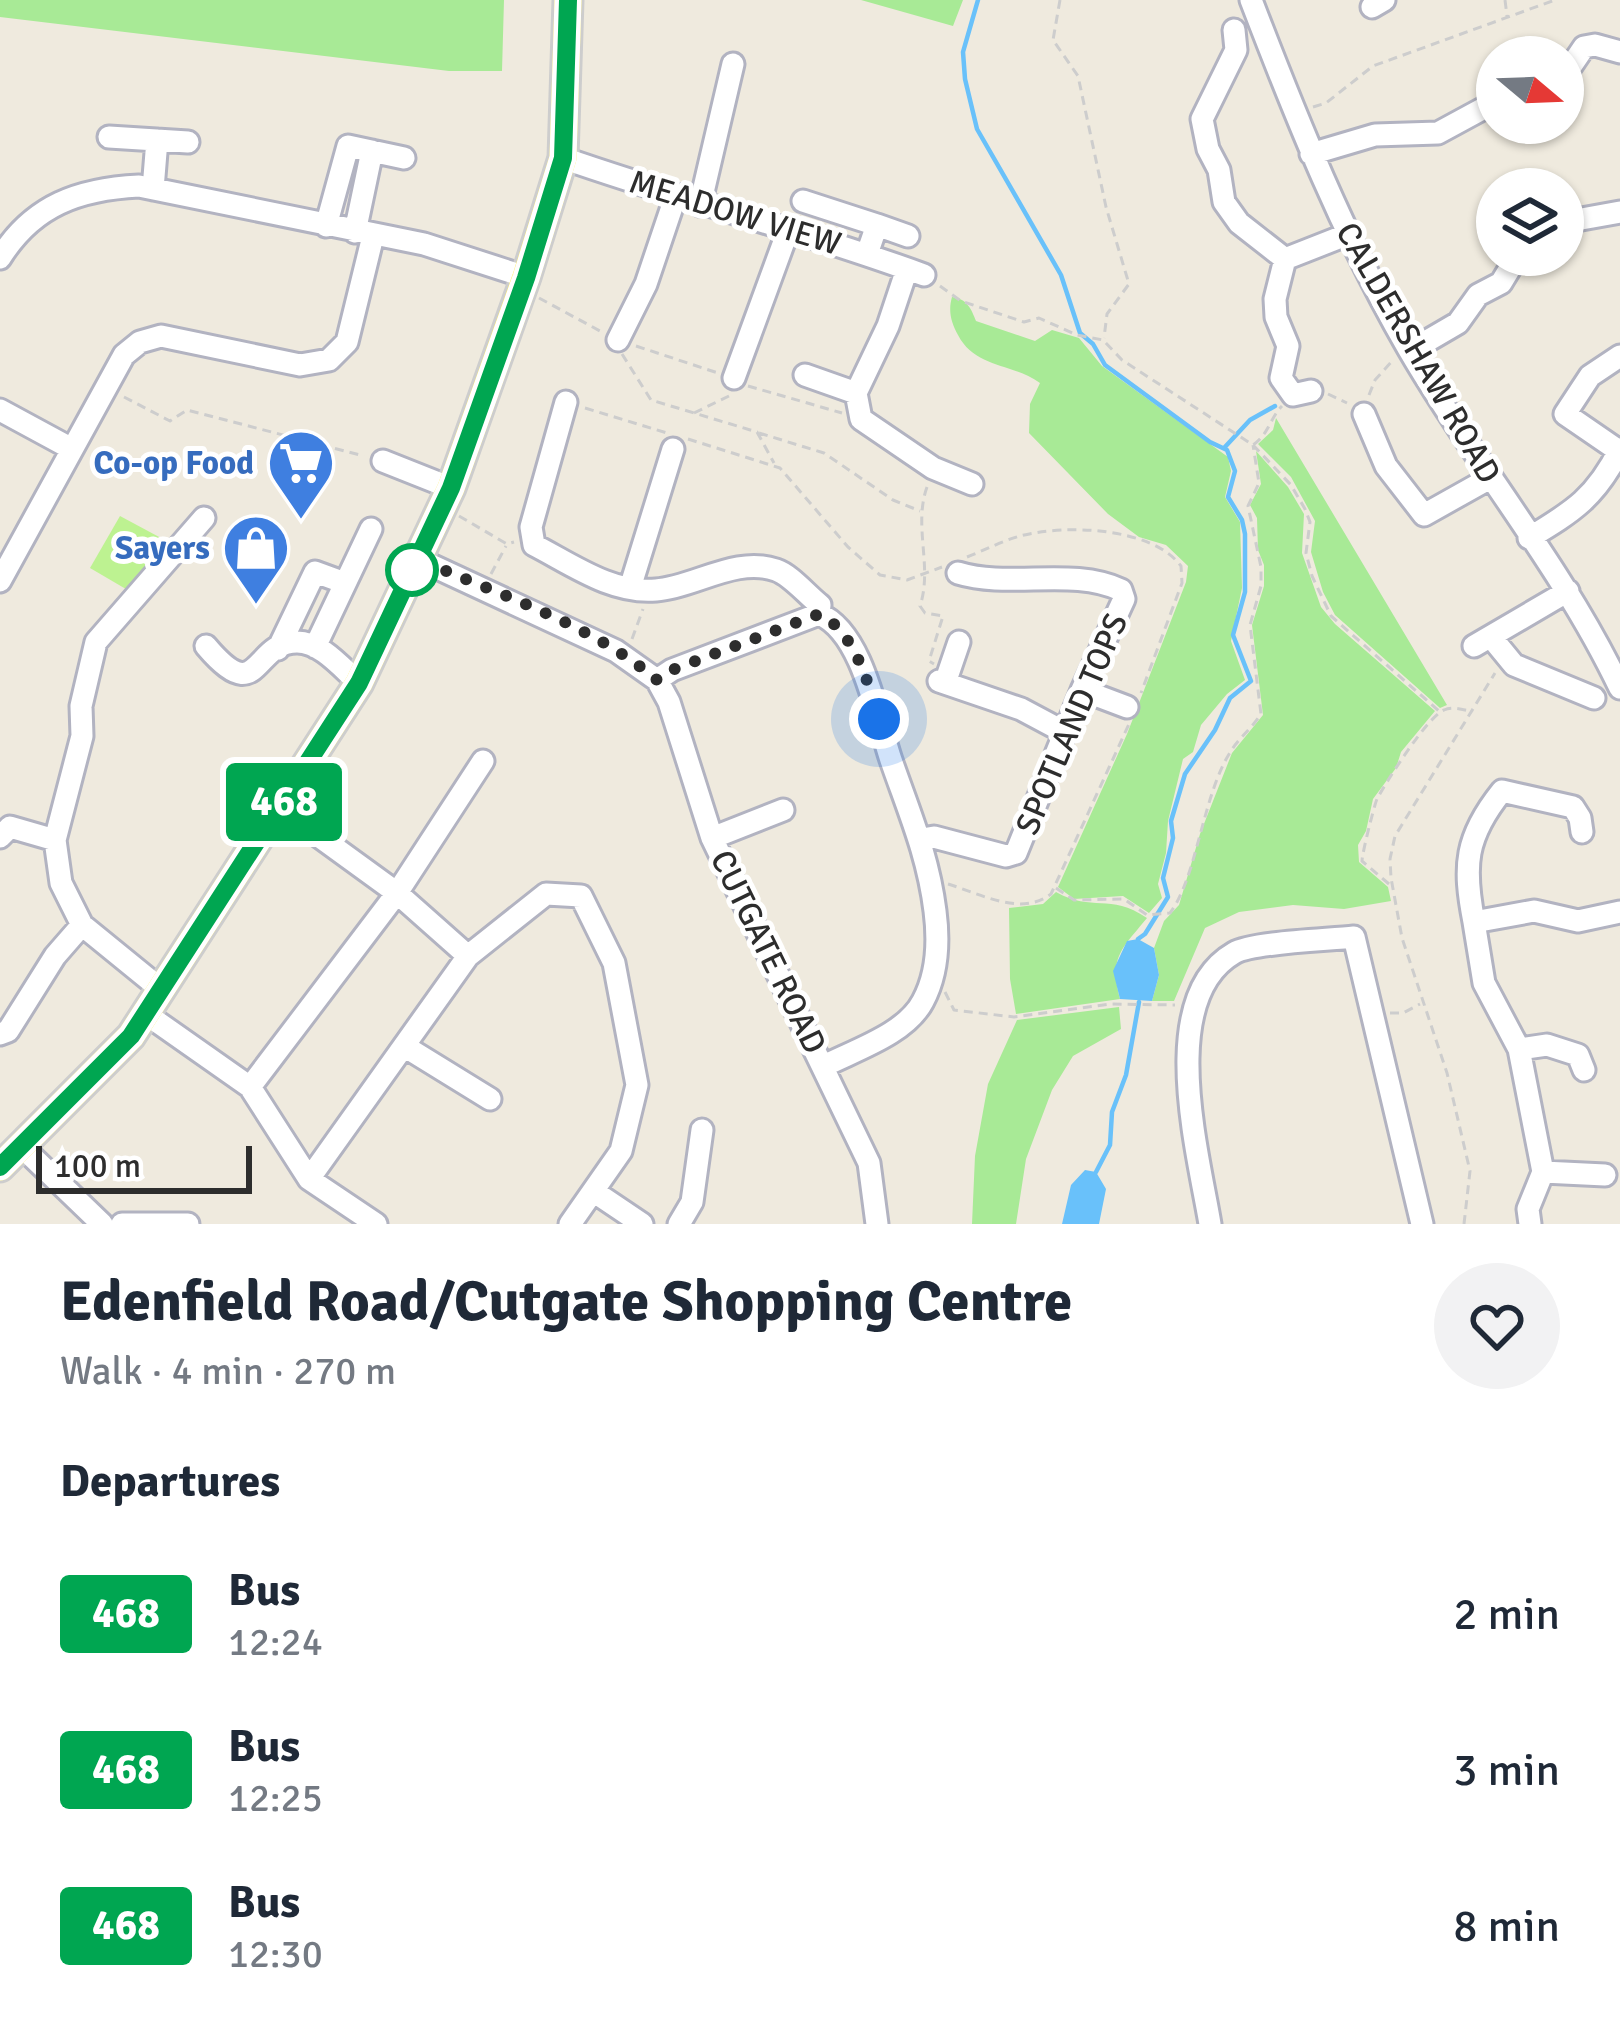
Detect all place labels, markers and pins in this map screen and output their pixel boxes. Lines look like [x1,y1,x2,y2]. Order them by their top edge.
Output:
supermarket icon: Co-op Food [266,428,336,522]
place label: Co-op Food [93,443,254,484]
shop icon: Sayers [221,513,291,607]
place label: Sayers [115,528,210,569]
unlabelled marker [387,545,437,595]

